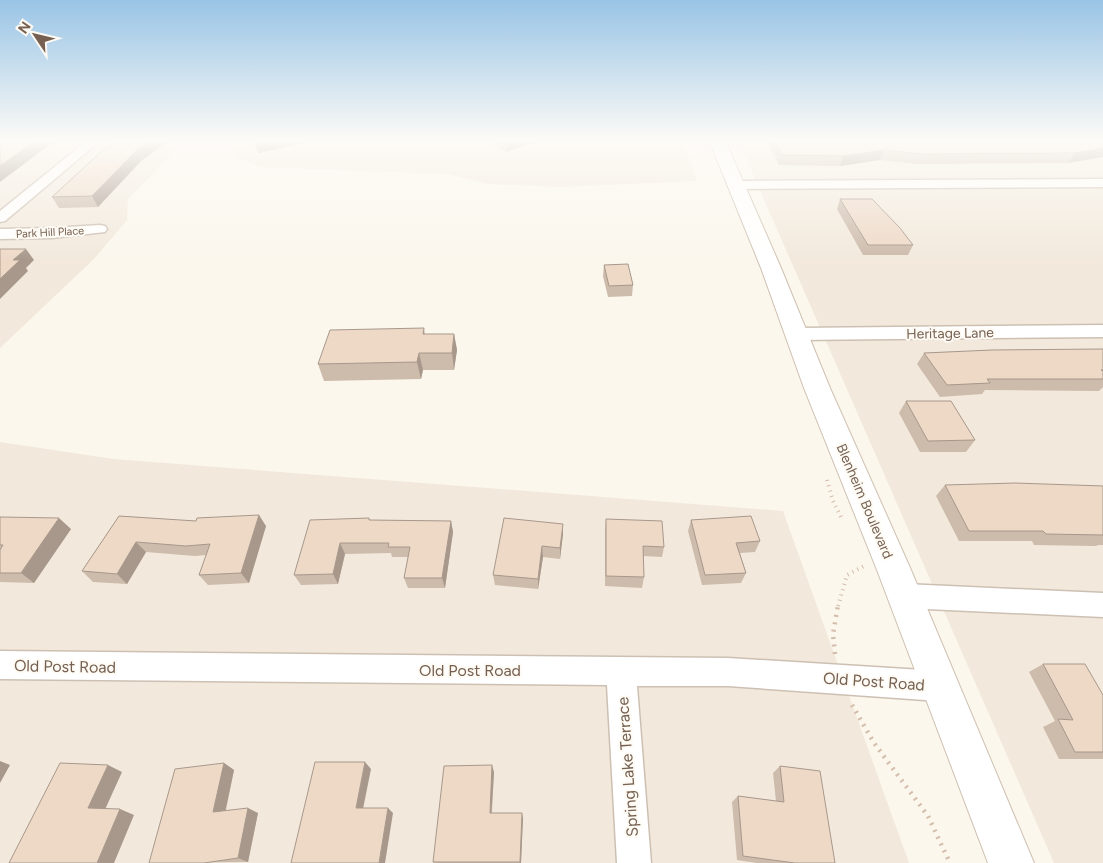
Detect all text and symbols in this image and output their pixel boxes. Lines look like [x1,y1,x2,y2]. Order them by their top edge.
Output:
north arrow [10,10,60,60]
text: N [15,19,35,37]
street label: Park Hill Place [16,224,85,241]
street label: Heritage Lane [906,324,994,343]
street label: Blenheim Boulevard [833,441,896,561]
street label: Old Post Road [14,656,116,677]
street label: Old Post Road [419,661,521,680]
street label: Old Post Road [822,668,925,695]
street label: Spring Lake Terrace [613,696,642,838]

